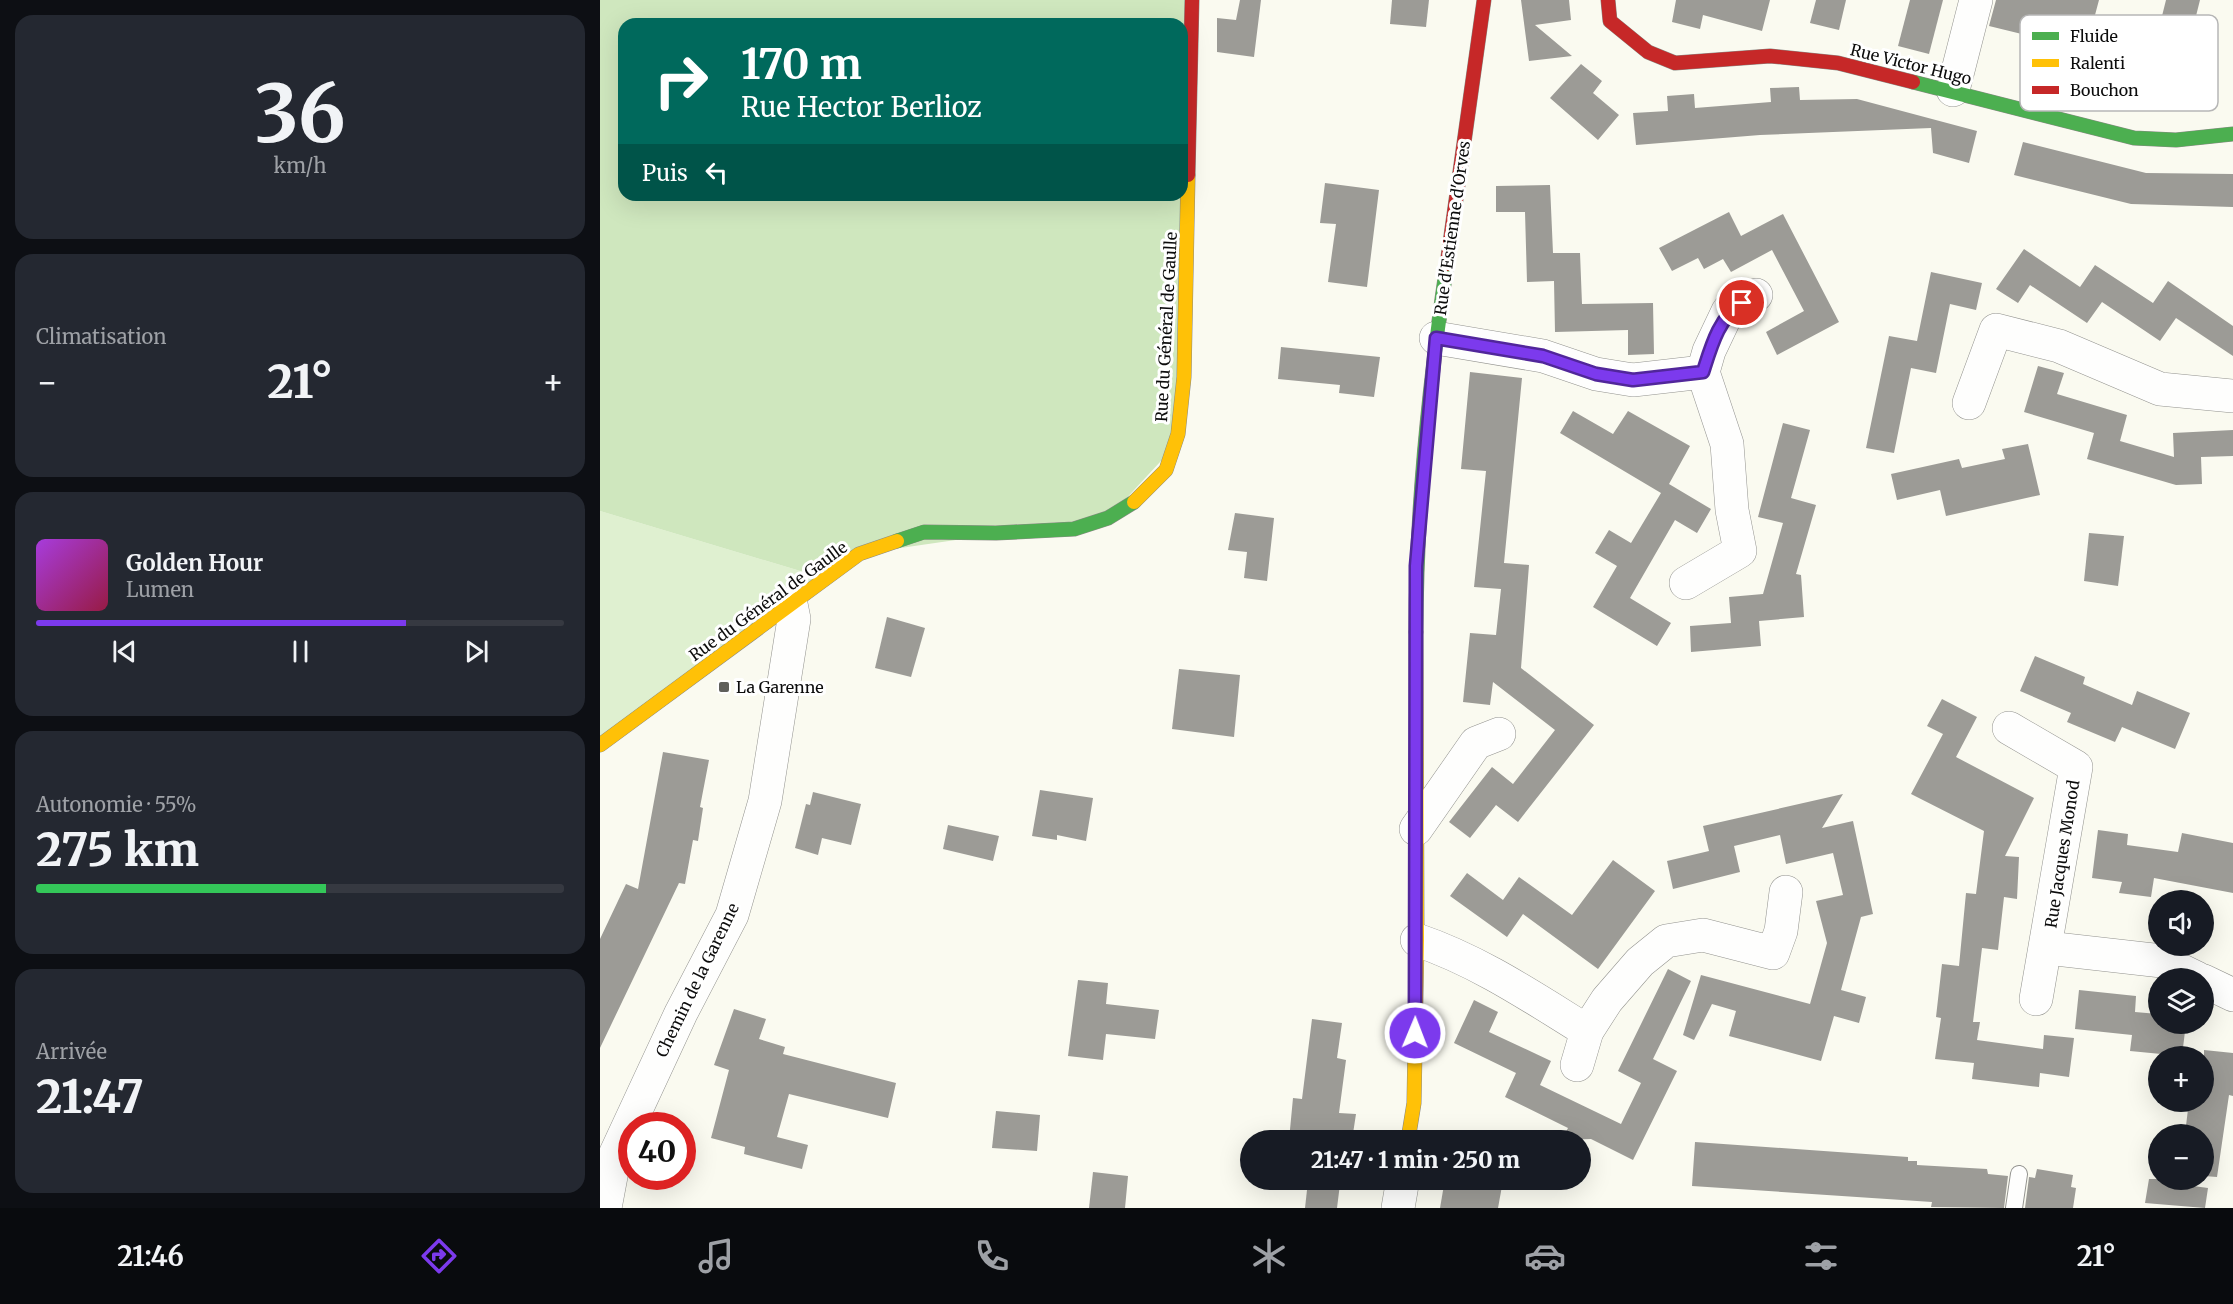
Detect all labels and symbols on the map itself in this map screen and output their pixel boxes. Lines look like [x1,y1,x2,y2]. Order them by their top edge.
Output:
legend [2020,15,2218,111]
text: Fluide [2070,26,2118,46]
street label: Rue Victor Hugo [1848,39,1974,89]
text: Ralenti [2070,53,2125,73]
text: Bouchon [2070,80,2139,100]
street label: Rue d'Estienne d'Orves [1430,139,1474,317]
street label: Rue du Général de Gaulle [1151,231,1181,423]
pin [1716,277,1767,328]
street label: Rue du Général de Gaulle [685,537,851,665]
place label: La Garenne [736,677,824,697]
marker: La Garenne [717,680,731,694]
street label: Rue Jacques Monod [2040,778,2084,929]
street label: Chemin de la Garenne [651,900,743,1060]
position arrow [1383,1001,1447,1065]
speed limit sign: 40 [618,1112,696,1190]

